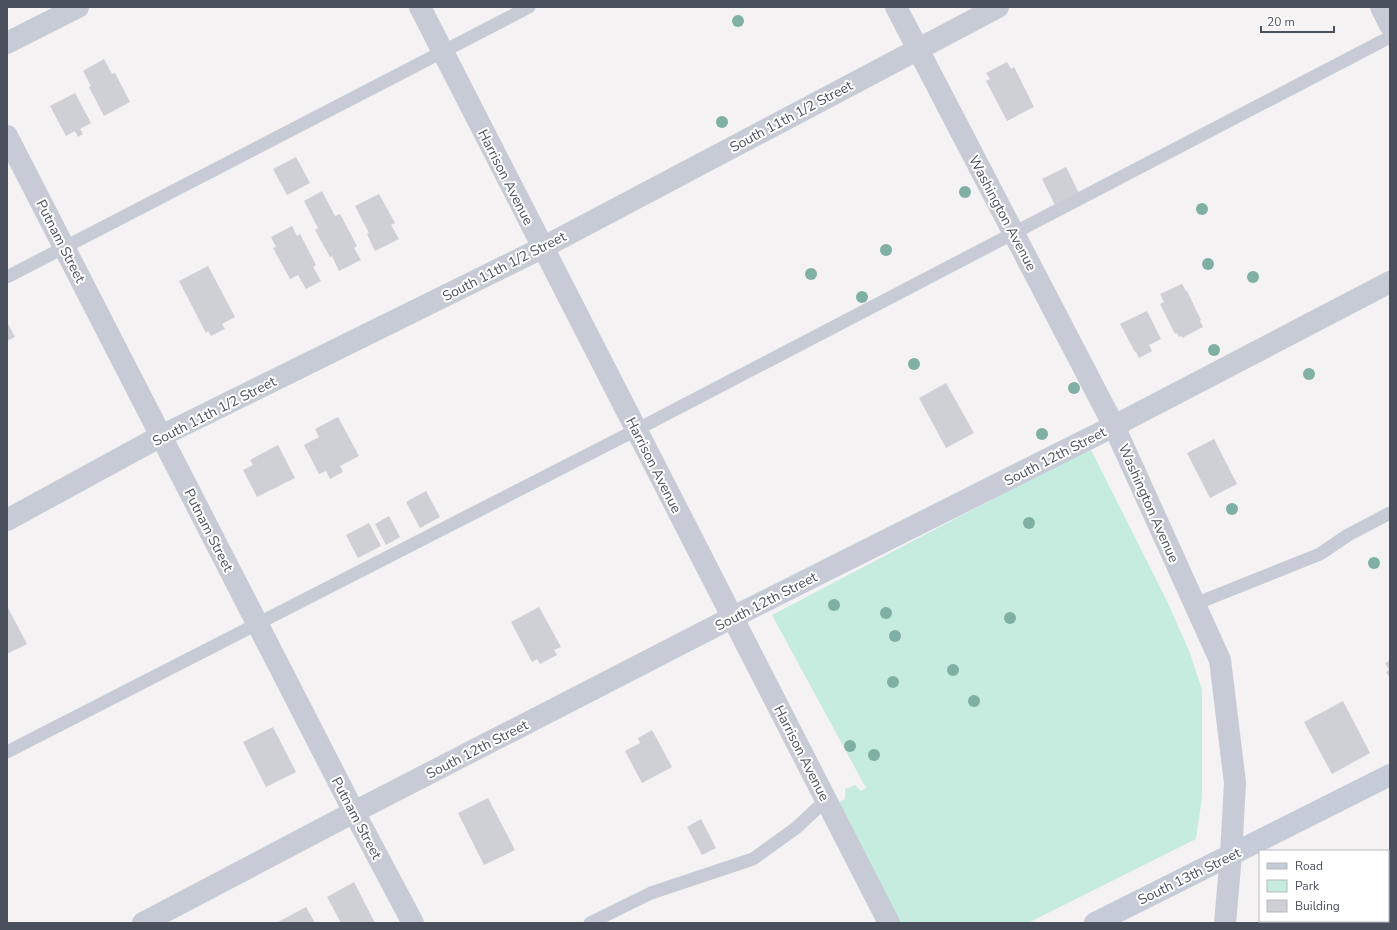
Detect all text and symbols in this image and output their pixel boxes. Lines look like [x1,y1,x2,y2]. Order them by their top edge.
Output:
scale bar [1261,8,1334,34]
text: 20 m [1267,14,1295,30]
street label: South 11th 1/2 Street [727,76,856,157]
street label: Harrison Avenue [473,126,538,228]
street label: Washington Avenue [964,152,1041,274]
street label: Putnam Street [32,197,90,286]
street label: South 11th 1/2 Street [439,227,569,306]
street label: South 11th 1/2 Street [149,372,279,451]
street label: Harrison Avenue [621,414,686,516]
street label: South 12th Street [1001,422,1110,490]
street label: Washington Avenue [1114,441,1183,566]
street label: Putnam Street [180,486,238,575]
street label: South 12th Street [712,567,821,635]
street label: Harrison Avenue [769,702,834,804]
street label: South 12th Street [423,715,532,783]
street label: Putnam Street [327,774,386,863]
street label: South 13th Street [1135,843,1244,910]
legend [1259,850,1389,922]
text: Road [1295,858,1323,874]
text: Park [1295,878,1320,894]
text: Building [1295,898,1340,914]

